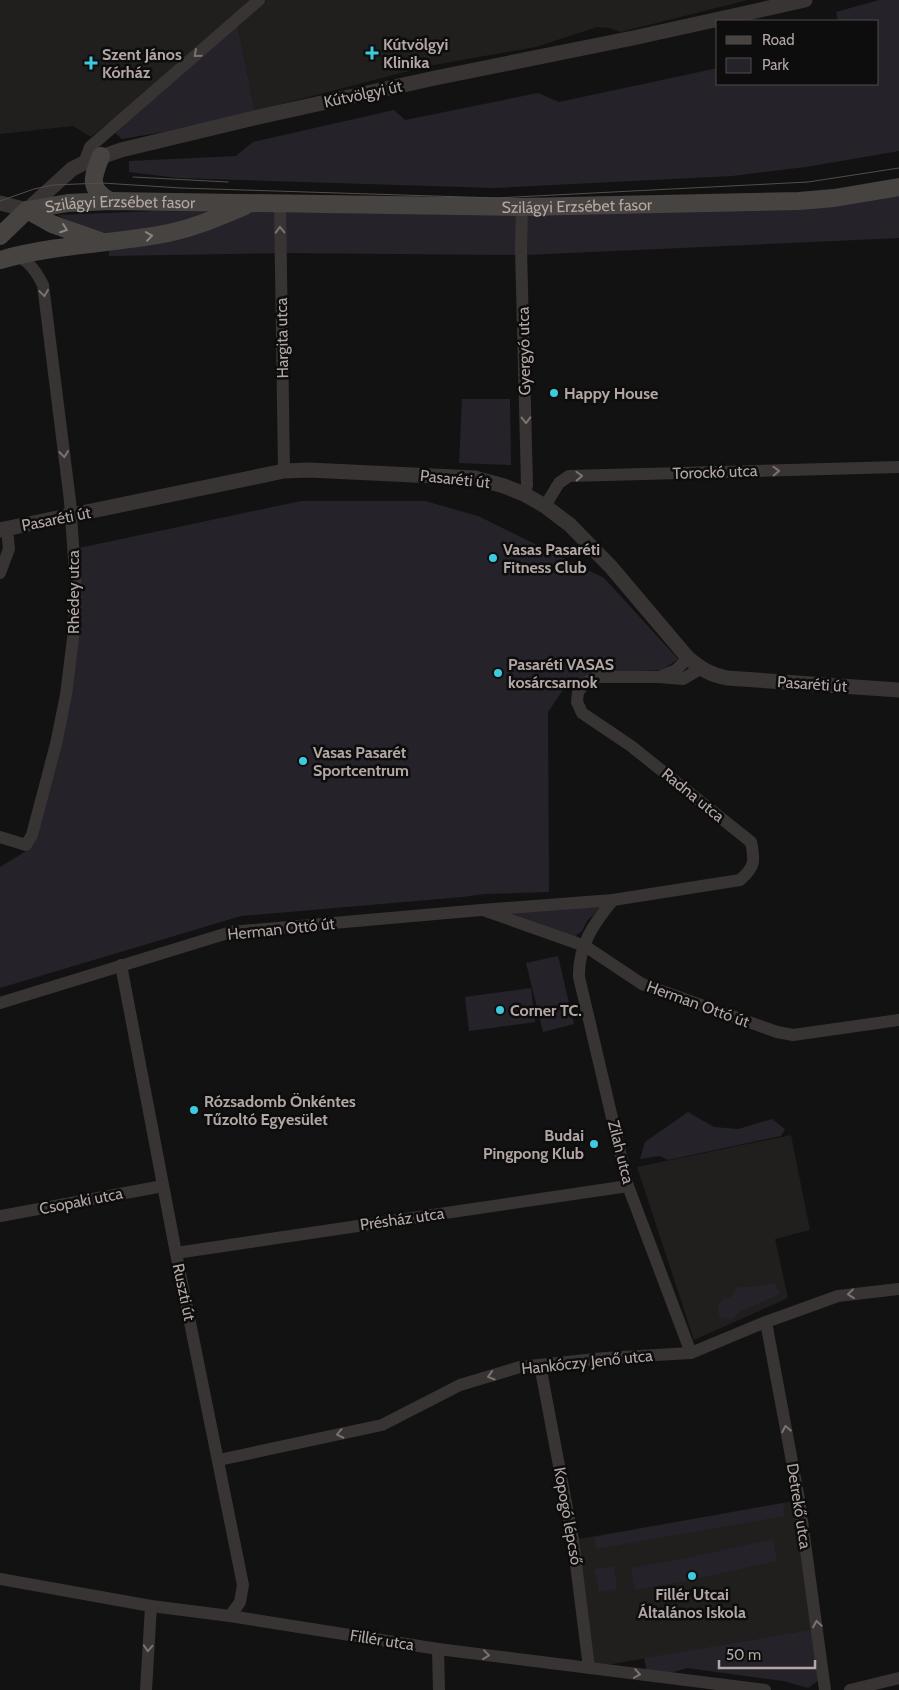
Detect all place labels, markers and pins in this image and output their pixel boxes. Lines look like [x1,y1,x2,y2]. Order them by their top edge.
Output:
place label: Kútvölgyi Klinika [383,35,448,72]
place label: Szent János Kórház [102,45,182,82]
marker: Kútvölgyi Klinika [365,46,379,60]
marker: Szent János Kórház [84,56,98,70]
place label: Happy House [564,384,658,403]
marker: Happy House [548,387,560,399]
place label: Vasas Pasaréti Fitness Club [503,540,600,577]
marker: Vasas Pasaréti Fitness Club [487,552,499,564]
place label: Pasaréti VASAS kosárcsarnok [508,655,614,692]
marker: Pasaréti VASAS kosárcsarnok [492,667,504,679]
place label: Vasas Pasarét Sportcentrum [313,743,409,780]
marker: Vasas Pasarét Sportcentrum [297,755,309,767]
place label: Corner TC. [510,1001,582,1020]
marker: Corner TC. [494,1004,506,1016]
place label: Rózsadomb Önkéntes Tűzoltó Egyesület [204,1092,356,1129]
marker: Rózsadomb Önkéntes Tűzoltó Egyesület [188,1104,200,1116]
place label: Budai Pingpong Klub [483,1126,584,1163]
marker: Budai Pingpong Klub [588,1138,600,1150]
marker: Fillér Utcai Általános Iskola [686,1570,698,1582]
place label: Fillér Utcai Általános Iskola [638,1585,746,1622]

